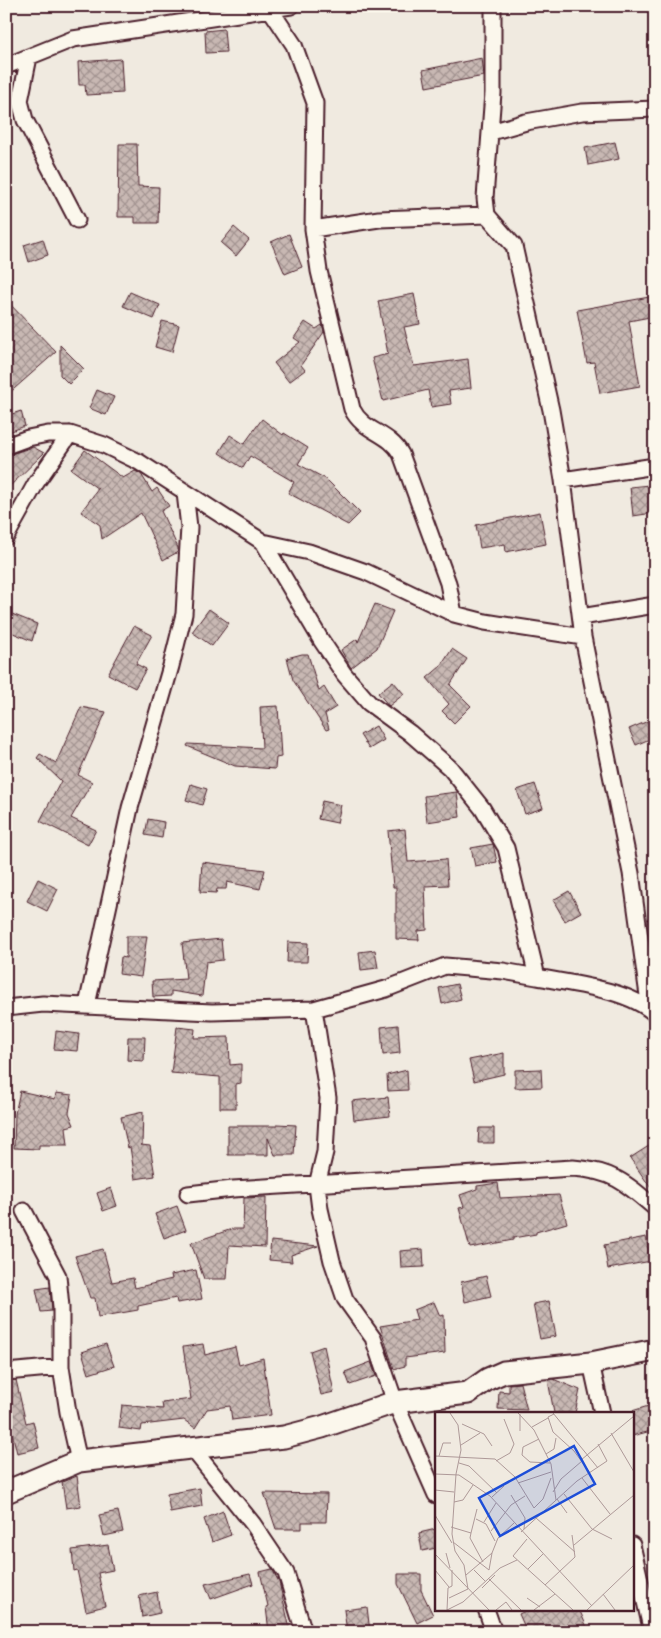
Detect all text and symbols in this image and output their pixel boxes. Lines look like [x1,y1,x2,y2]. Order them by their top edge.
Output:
inset map [435,1412,634,1610]

